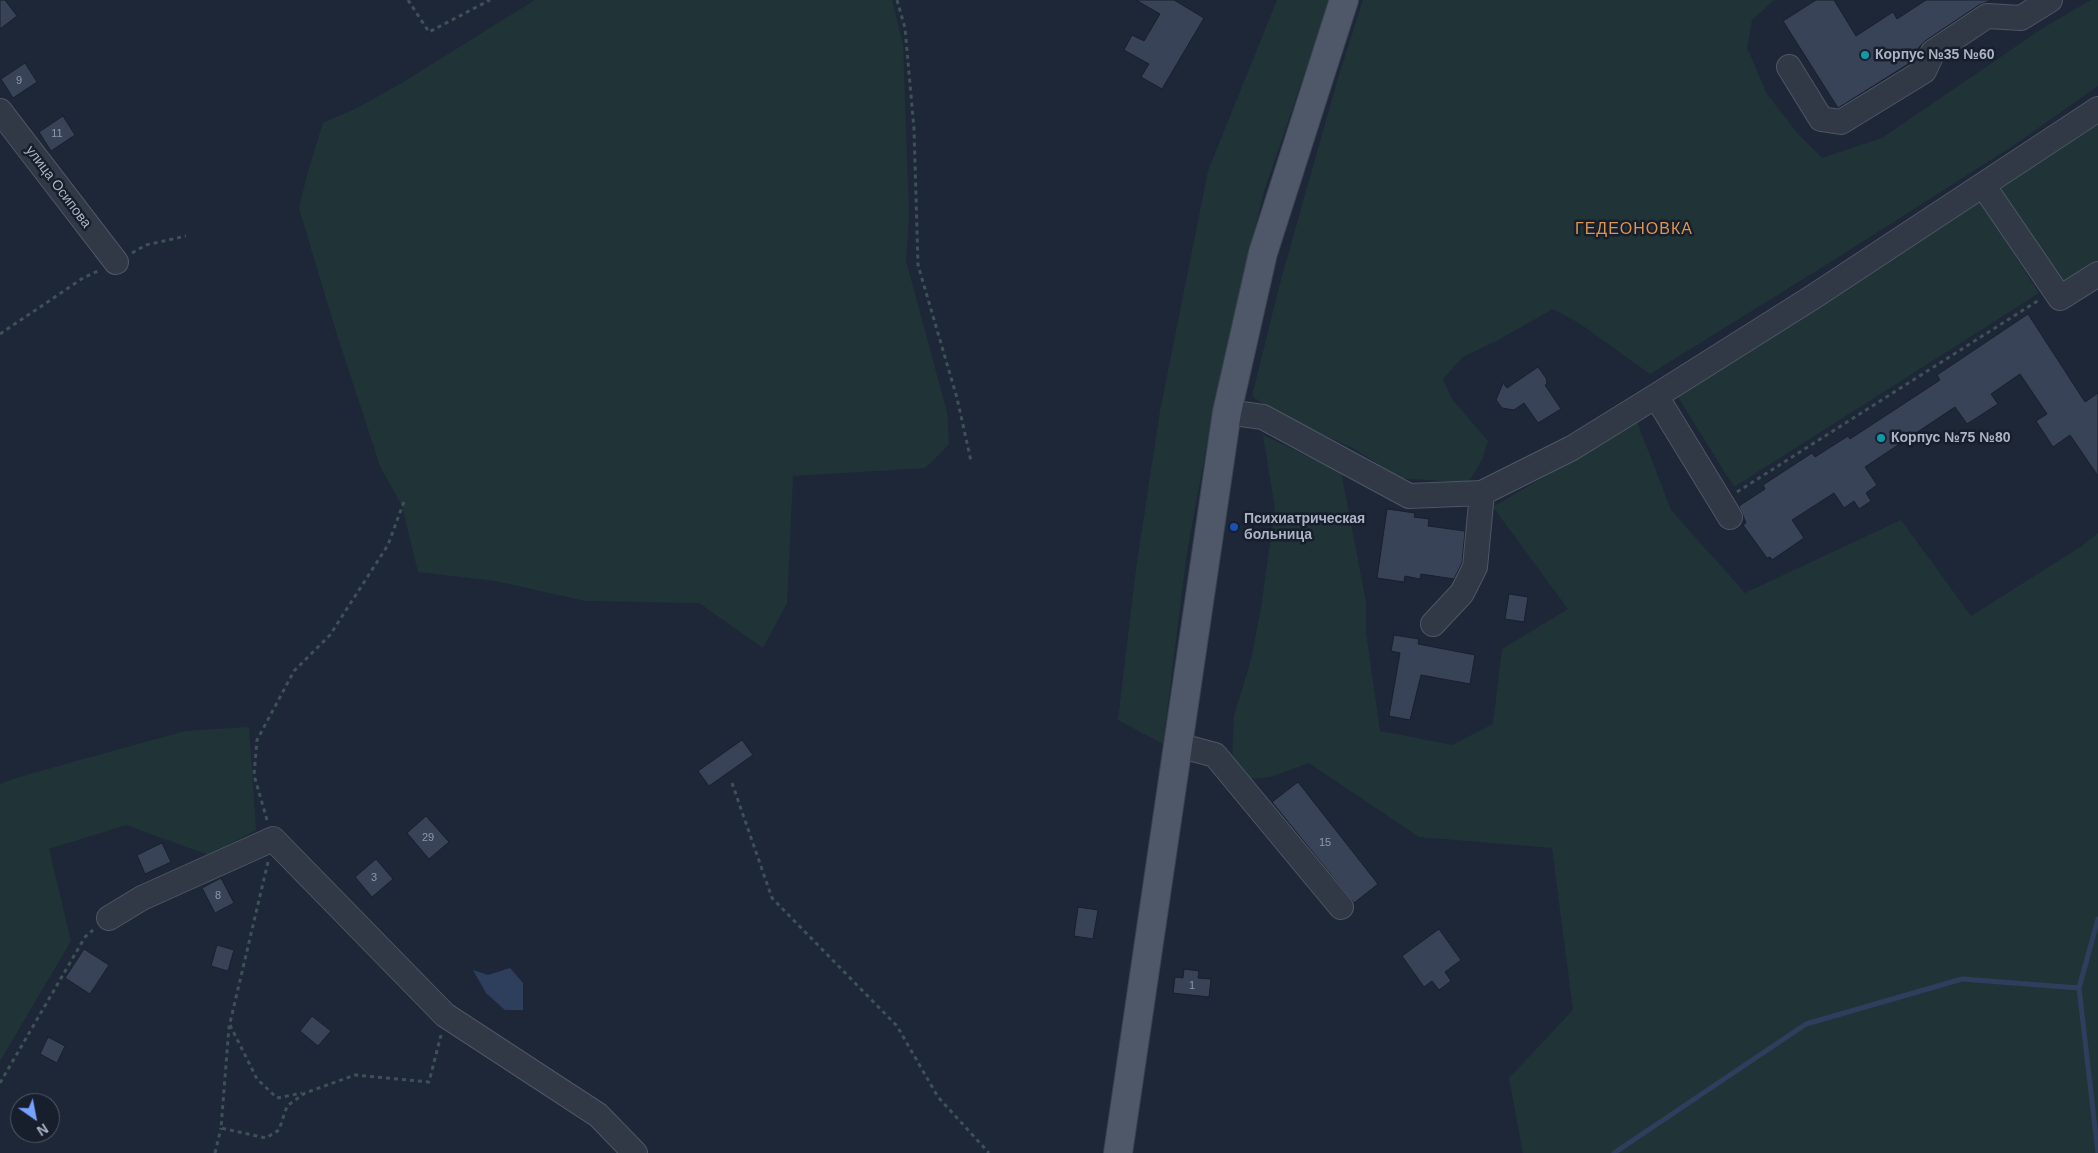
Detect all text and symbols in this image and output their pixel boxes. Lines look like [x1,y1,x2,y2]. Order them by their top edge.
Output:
place label: Корпус №35 №60 [1875,47,1994,63]
marker: Корпус №35 №60 [1859,49,1871,61]
house number: 9 [16,74,22,88]
house number: 11 [51,127,63,141]
street label: улица Осипова [22,143,94,231]
district label: ГЕДЕОНОВКА [1574,220,1694,240]
place label: Корпус №75 №80 [1891,430,2010,446]
marker: Корпус №75 №80 [1875,432,1887,444]
place label: Психиатрическая больница [1244,511,1365,544]
marker: Психиатрическая больница [1228,521,1240,533]
house number: 29 [422,831,434,845]
house number: 15 [1319,836,1331,850]
house number: 3 [371,871,377,885]
house number: 8 [215,889,221,903]
house number: 1 [1189,979,1195,993]
north arrow [10,1093,60,1143]
text: N [34,1120,51,1139]

